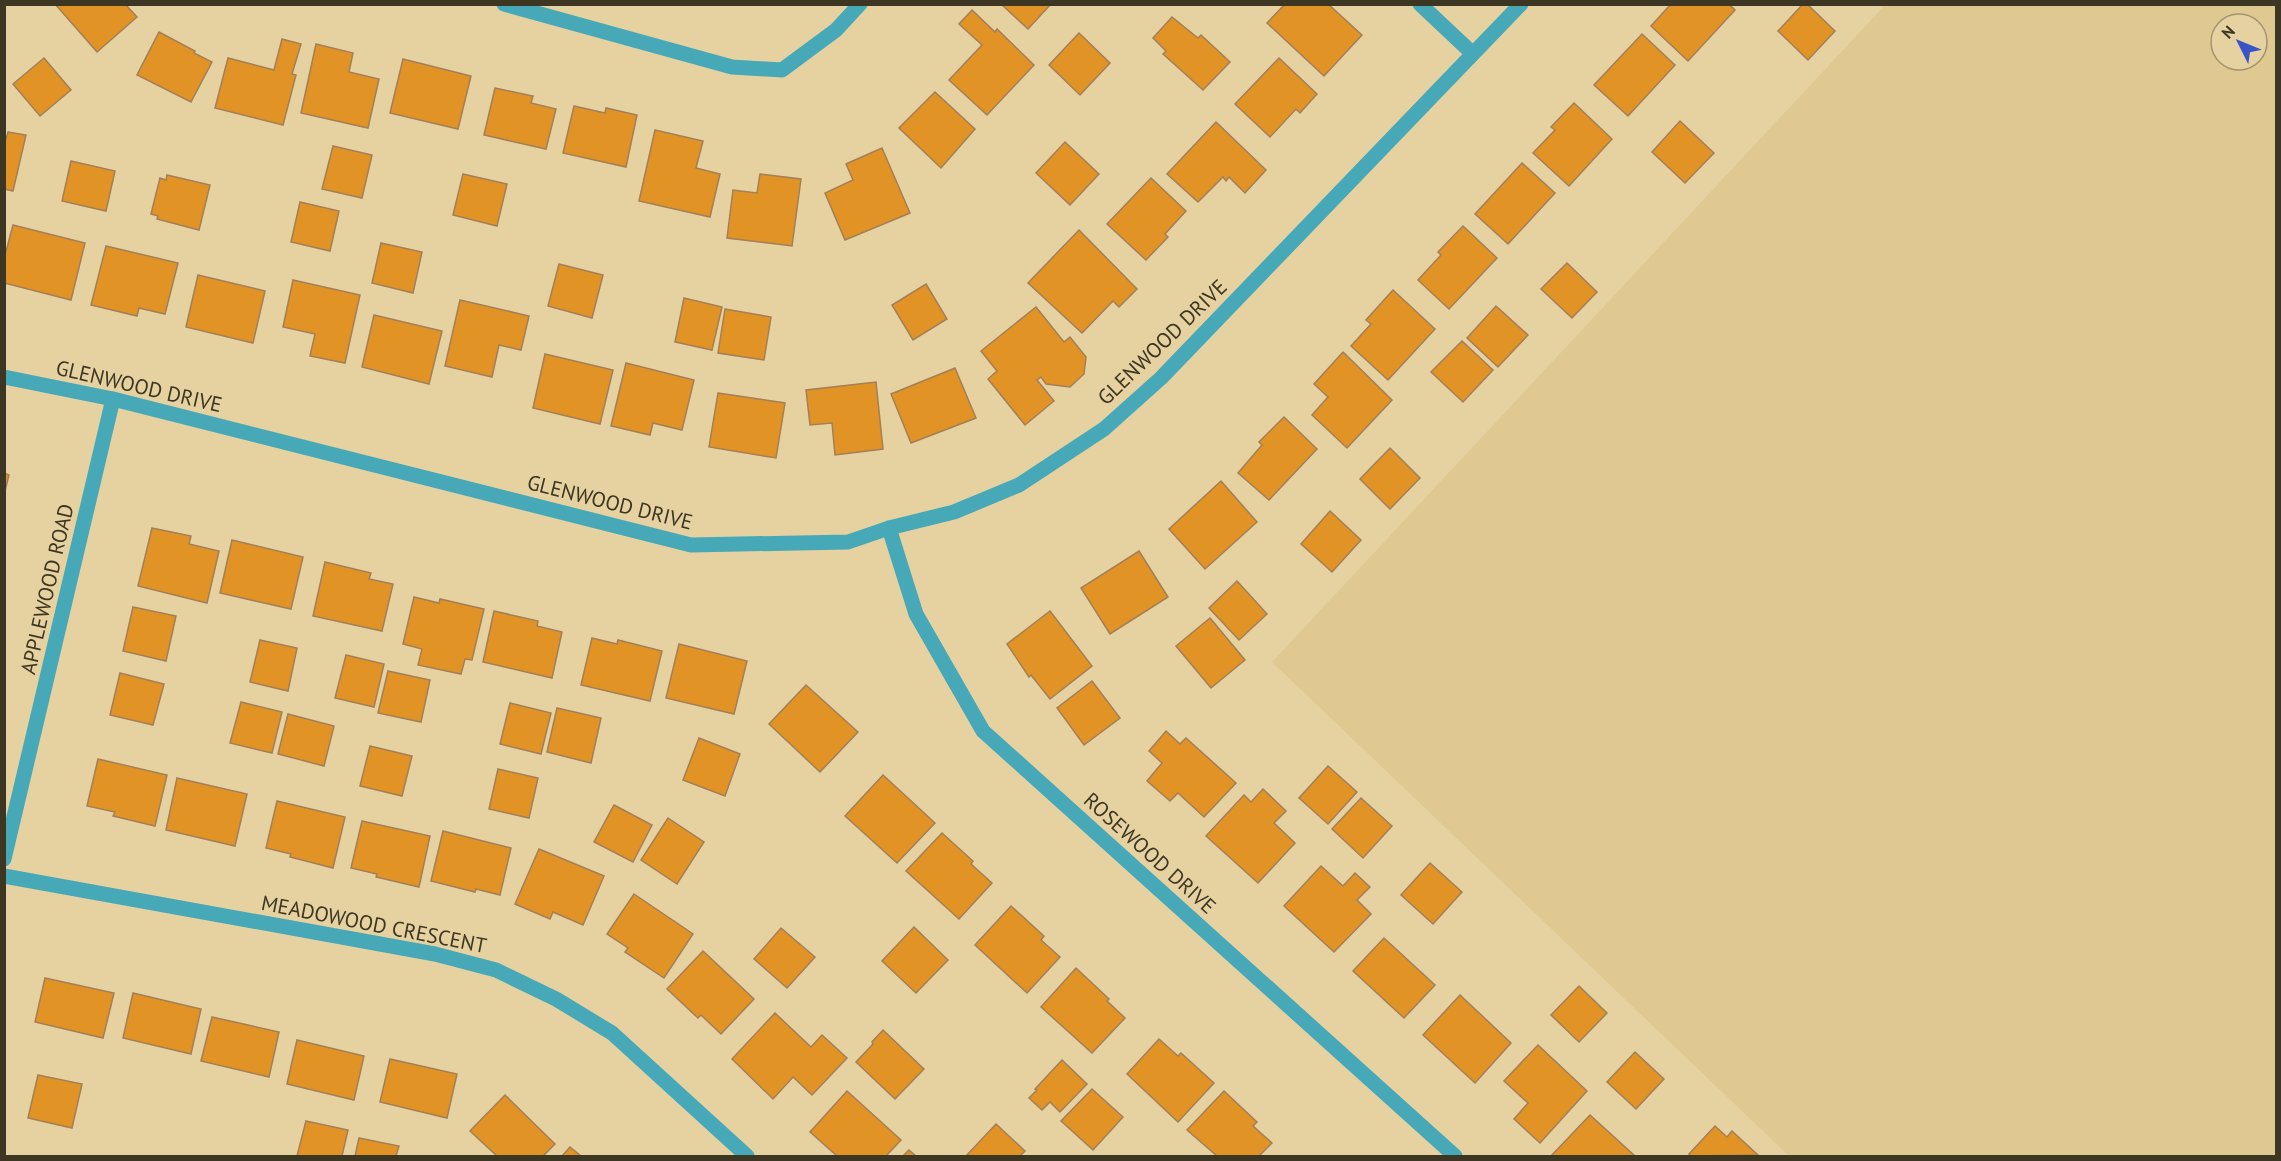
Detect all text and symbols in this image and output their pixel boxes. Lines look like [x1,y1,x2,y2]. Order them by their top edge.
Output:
north arrow [2209,12,2269,72]
text: N [2217,21,2239,42]
street label: GLENWOOD DRIVE [1092,273,1232,411]
street label: GLENWOOD DRIVE [53,354,225,418]
street label: GLENWOOD DRIVE [524,468,696,536]
street label: APPLEWOOD ROAD [14,501,80,677]
street label: ROSEWOOD DRIVE [1078,786,1222,920]
street label: MEADOWOOD CRESCENT [259,889,489,959]

